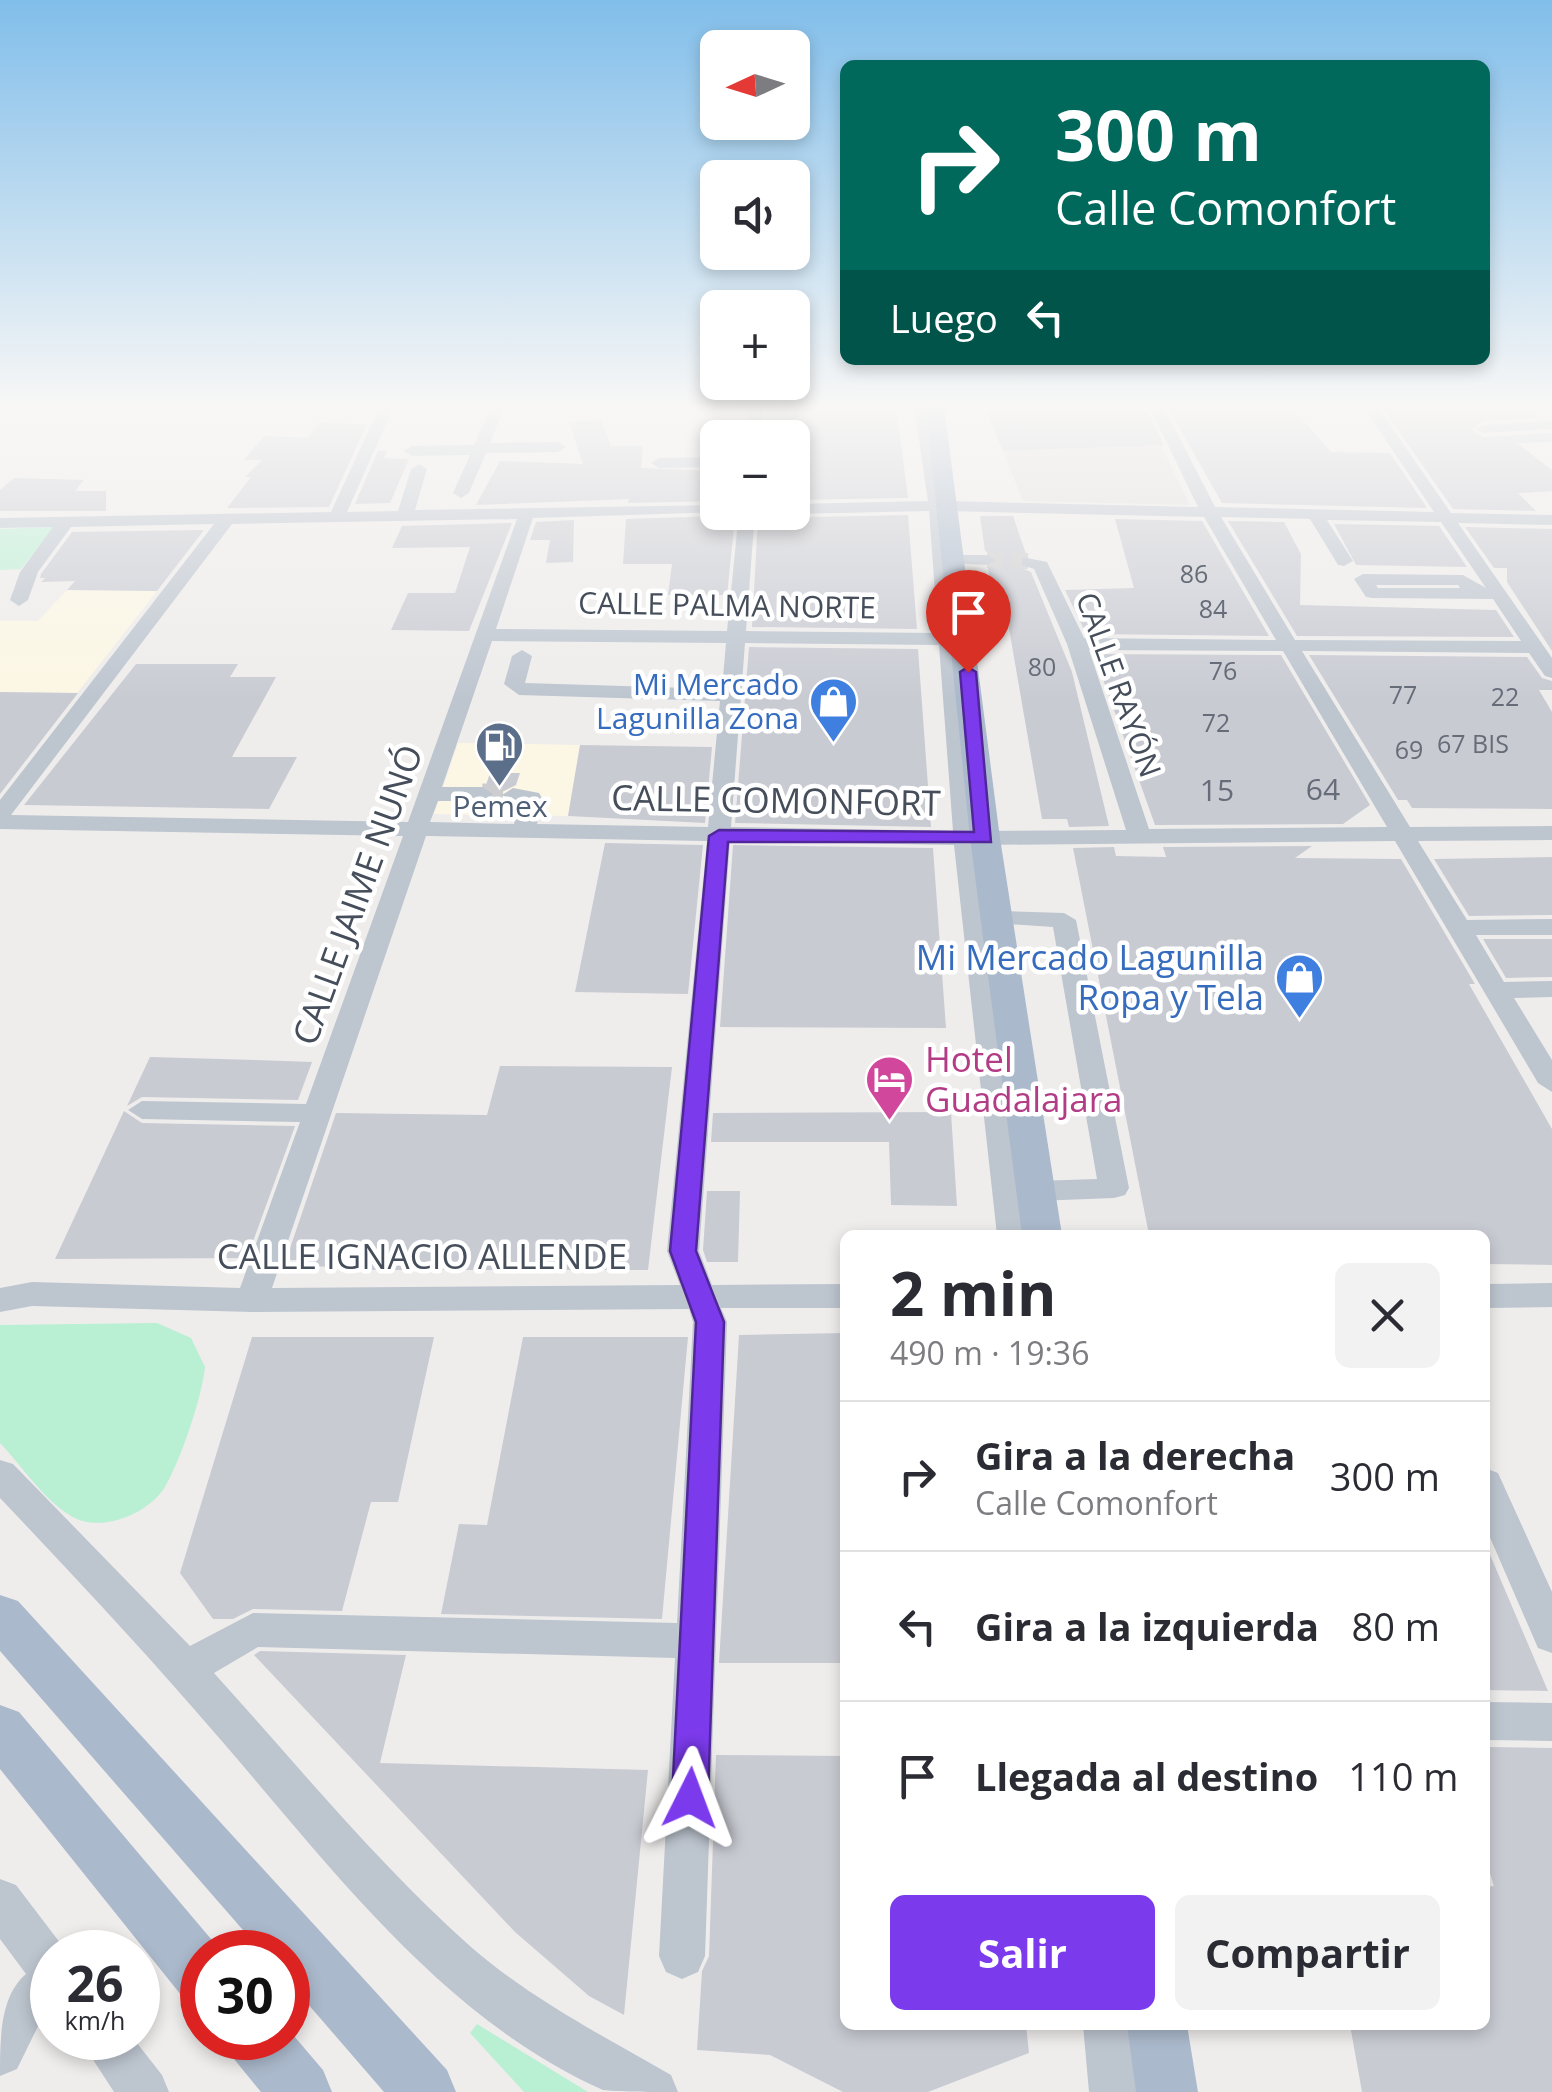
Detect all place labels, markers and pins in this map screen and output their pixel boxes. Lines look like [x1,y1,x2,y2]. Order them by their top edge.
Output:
pin [926,570,1011,673]
place label: Mi Mercado Lagunilla Zona [596,663,799,738]
shop icon: Mi Mercado Lagunilla Zona [808,676,860,744]
fuel station icon: Pemex [474,720,526,788]
place label: Pemex [452,785,548,826]
place label: Mi Mercado Lagunilla Ropa y Tela [916,933,1264,1020]
shop icon: Mi Mercado Lagunilla Ropa y Tela [1273,952,1325,1020]
place label: Hotel Guadalajara [925,1035,1123,1122]
hotel icon: Hotel Guadalajara [864,1054,916,1122]

